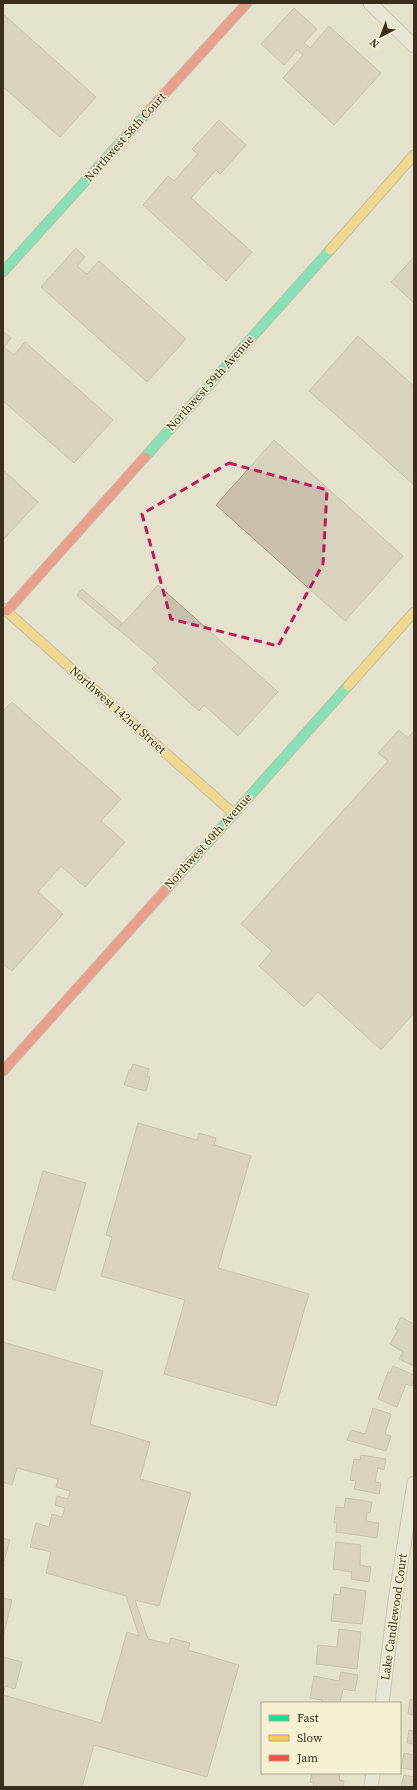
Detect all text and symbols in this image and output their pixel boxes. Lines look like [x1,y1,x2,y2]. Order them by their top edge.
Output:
north arrow [361,16,401,56]
text: N [367,35,383,51]
street label: Northwest 58th Court [81,89,169,185]
street label: Northwest 59th Avenue [163,332,257,434]
street label: Northwest 142nd Street [67,663,170,758]
street label: Northwest 60th Avenue [161,790,255,892]
street label: Lake Candlewood Court [377,1553,411,1681]
legend [261,1702,401,1774]
text: Fast [297,1710,319,1726]
text: Slow [297,1730,323,1746]
text: Jam [296,1750,318,1766]

